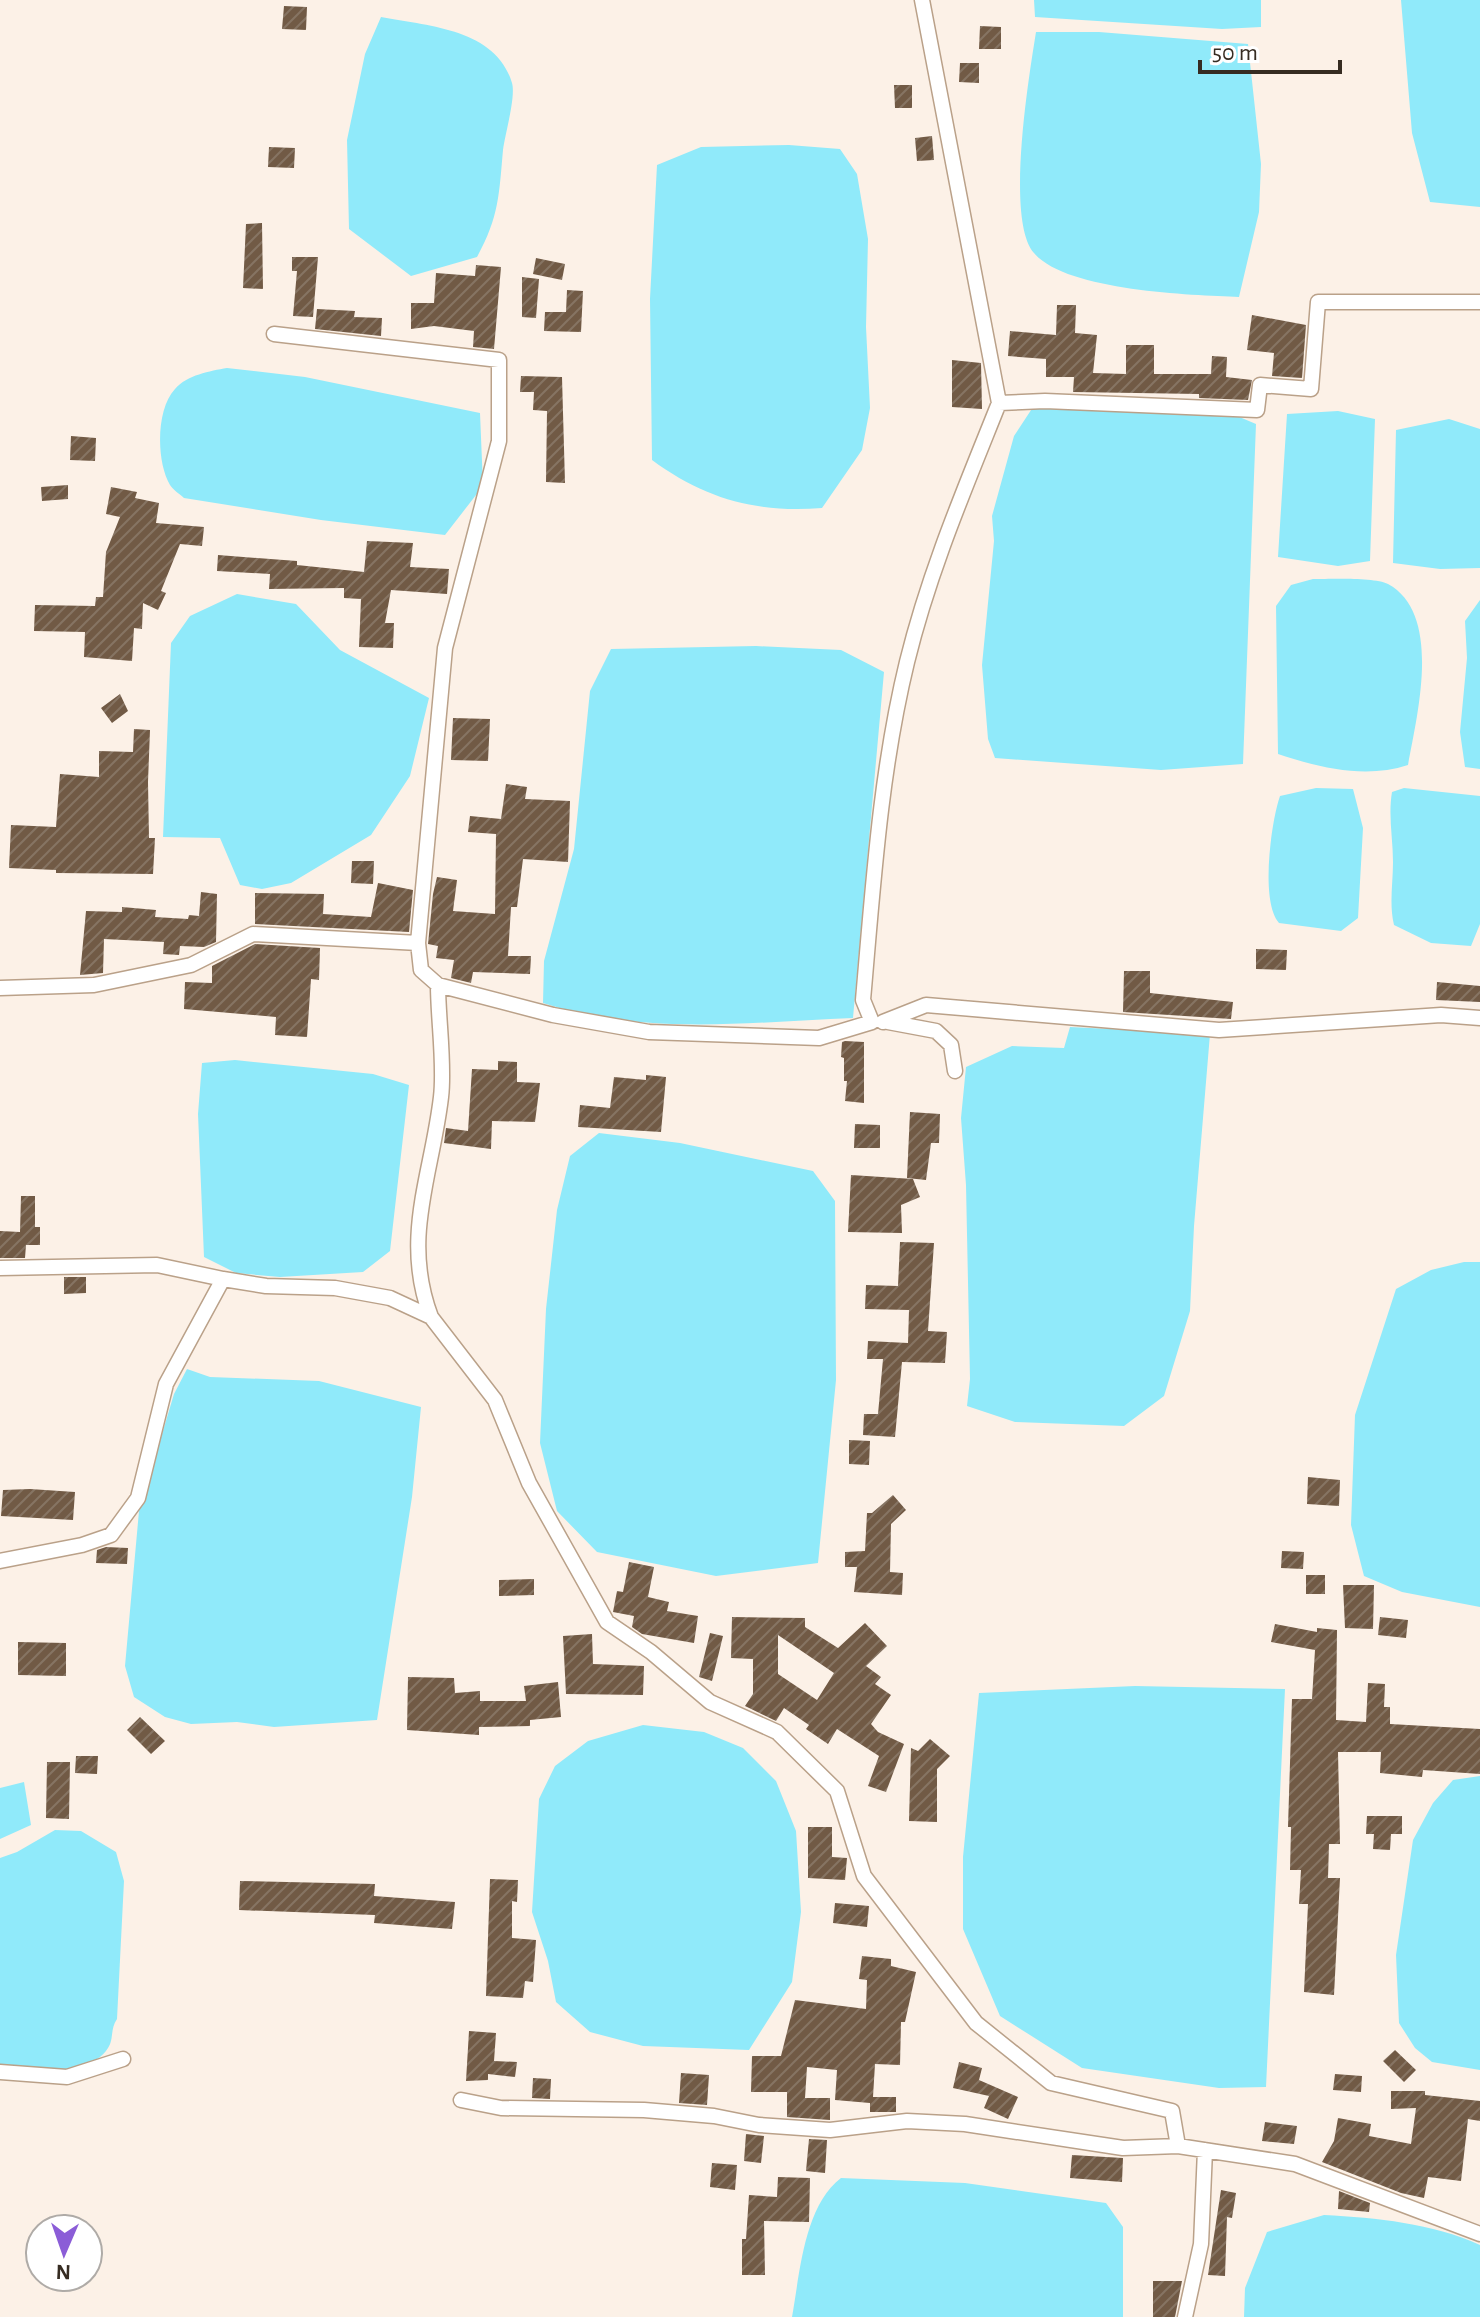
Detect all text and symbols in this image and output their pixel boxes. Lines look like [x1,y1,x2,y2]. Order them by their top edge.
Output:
scale bar [1200,24,1340,74]
text: 50 m [1212,41,1258,65]
north arrow [24,2213,104,2293]
text: N [55,2261,71,2283]

